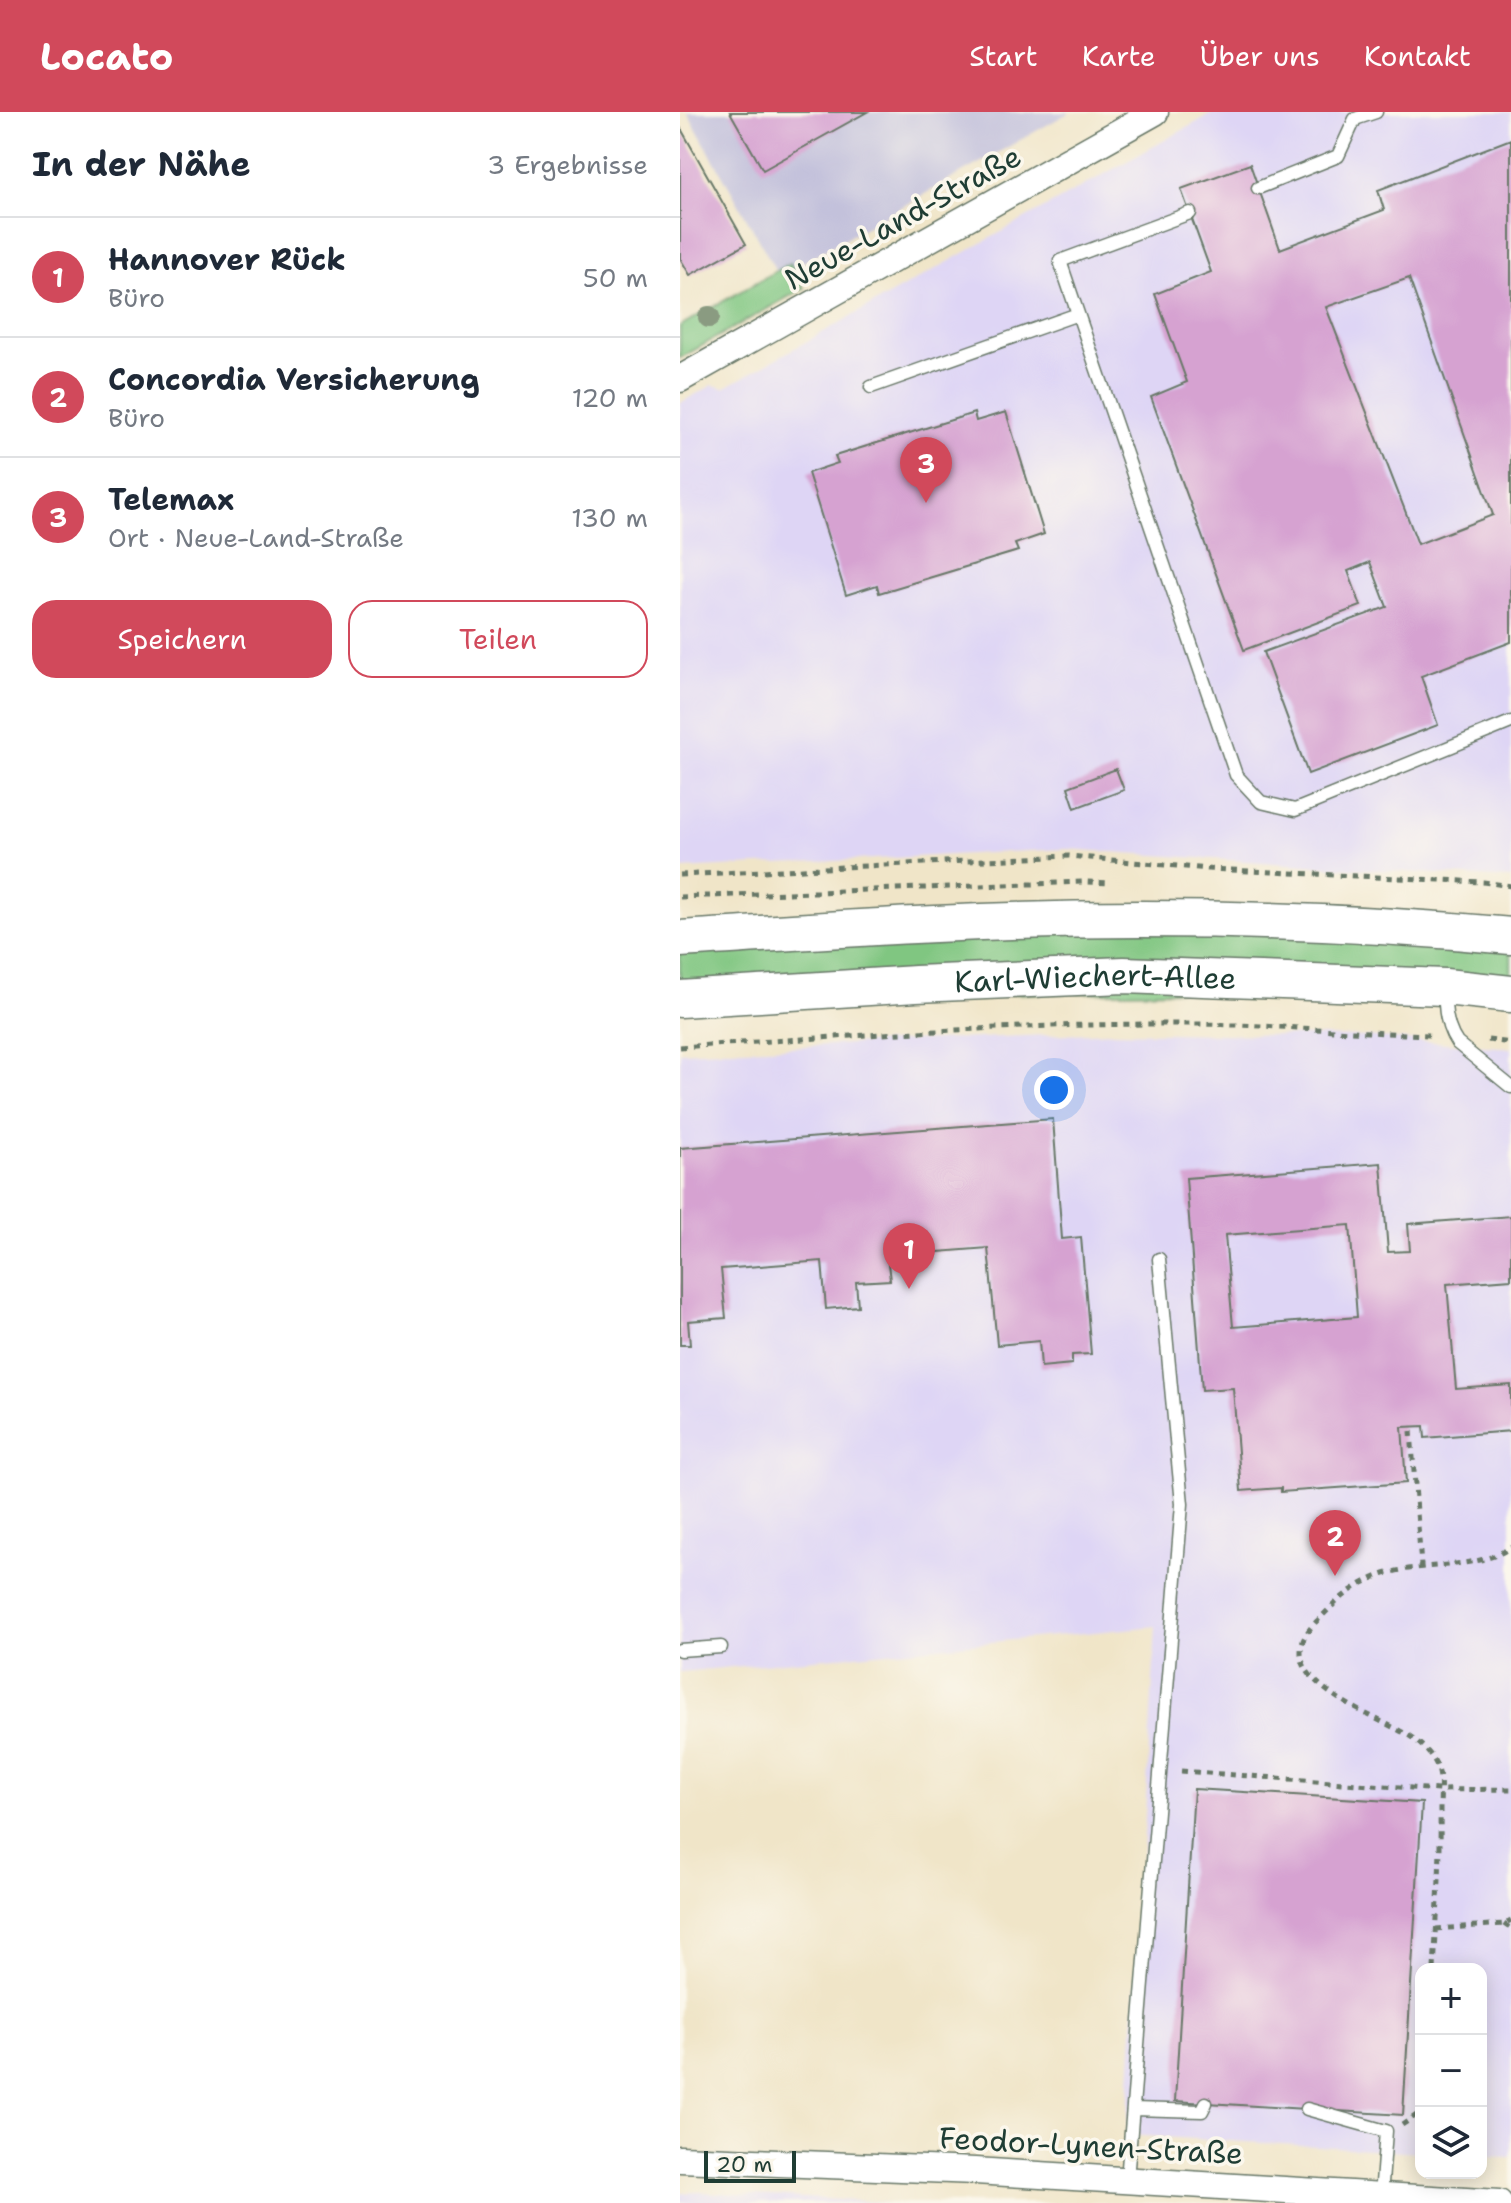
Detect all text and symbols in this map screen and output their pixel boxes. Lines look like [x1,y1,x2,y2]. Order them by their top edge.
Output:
text: Locato [40,31,173,82]
text: Start [969,37,1038,75]
text: Karte [1082,37,1156,75]
text: Über uns [1200,37,1320,75]
text: Kontakt [1364,37,1471,75]
street label: Neue-Land-Straße [777,135,1028,300]
text: In der Nähe [32,141,251,187]
text: 3 Ergebnisse [487,147,648,182]
text: Hannover Rück [108,239,346,280]
text: 1 [52,260,64,295]
text: 50 m [583,260,648,295]
text: Büro [108,280,165,315]
text: Concordia Versicherung [108,359,480,400]
text: 2 [49,380,67,415]
text: 120 m [572,380,648,415]
text: Büro [108,400,165,435]
pin: 3 [900,437,952,503]
text: Telemax [108,479,234,520]
text: 3 [49,500,67,535]
text: 130 m [571,500,648,535]
text: Ort · Neue-Land-Straße [108,520,404,555]
button: Speichern [32,600,332,678]
button: Teilen [348,600,648,678]
street label: Karl-Wiechert-Allee [953,954,1237,1002]
your location [1034,1070,1074,1110]
pin: 1 [883,1223,935,1289]
pin: 2 [1309,1510,1361,1576]
map controls [1415,1963,1487,2179]
button: + [1415,1963,1487,2035]
button: − [1415,2035,1487,2107]
button: layers [1415,2107,1487,2179]
street label: Feodor-Lynen-Straße [938,2117,1244,2174]
scale bar [704,2147,796,2183]
text: 20 m [716,2150,773,2179]

